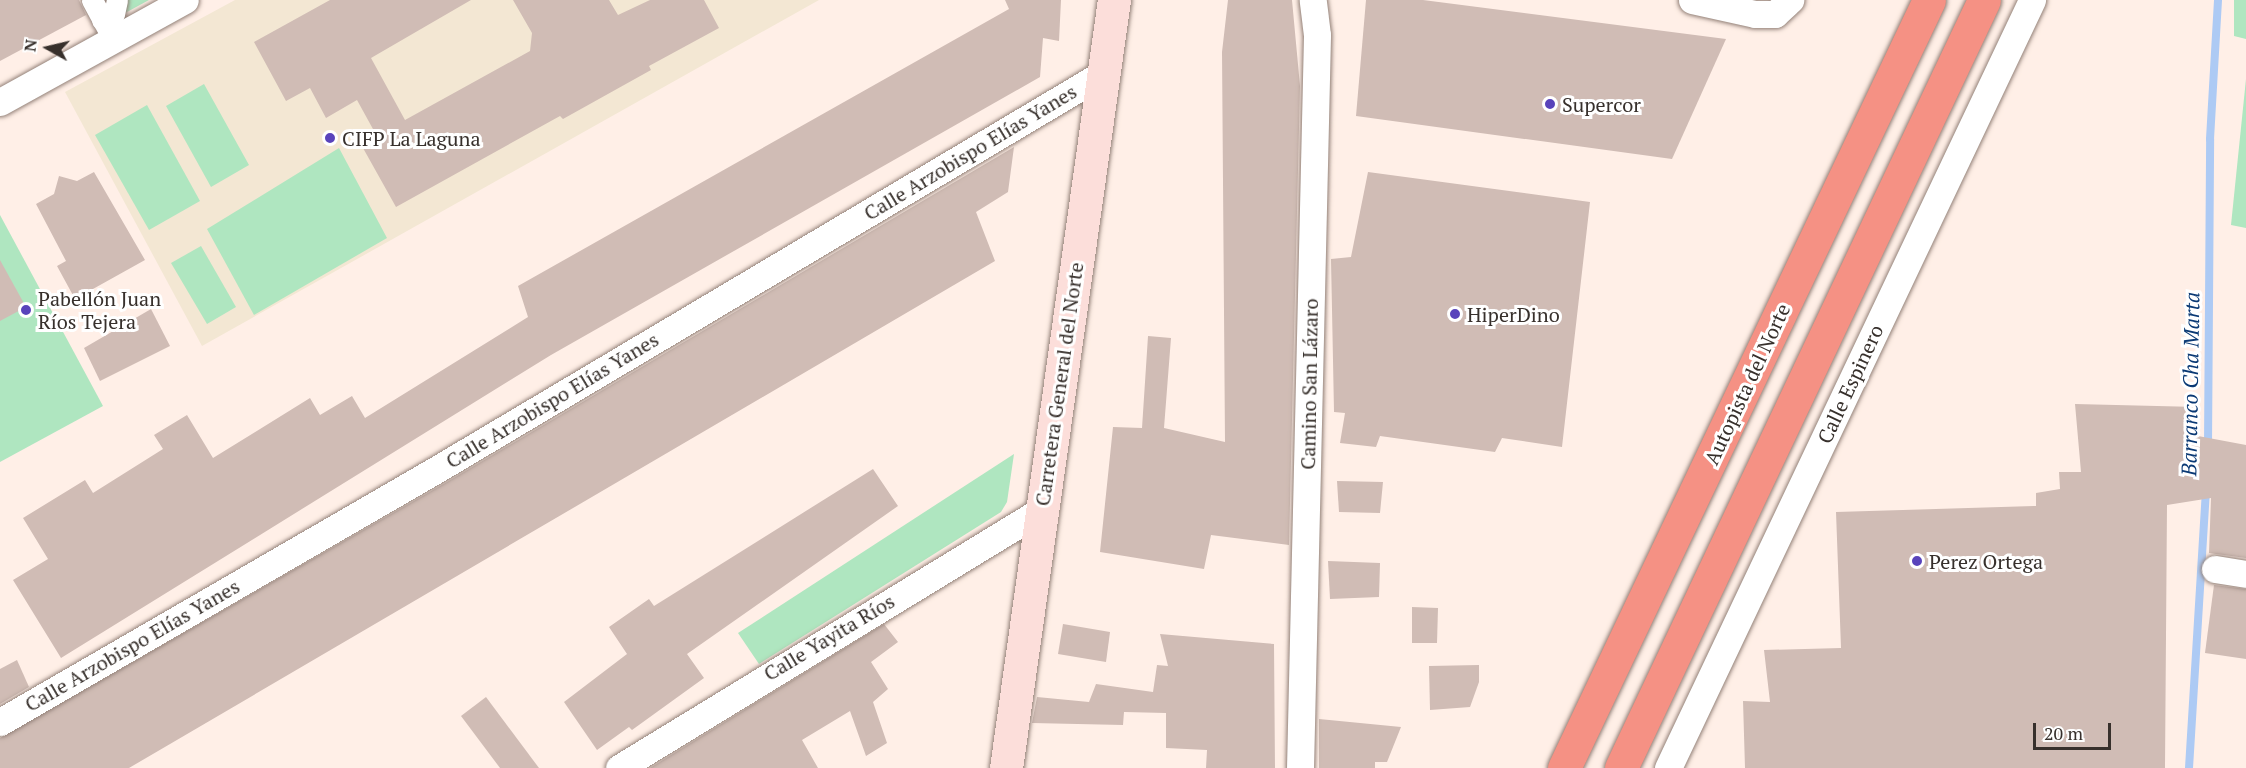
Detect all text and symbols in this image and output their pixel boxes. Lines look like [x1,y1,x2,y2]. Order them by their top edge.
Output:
north arrow [18,18,78,78]
text: N [18,38,42,53]
street label: Calle Arzobispo Elías Yanes [859,79,1081,225]
place label: Supercor [1562,92,1641,116]
marker: Supercor [1543,97,1557,111]
place label: CIFP La Laguna [342,126,481,150]
marker: CIFP La Laguna [323,131,337,145]
street label: Carretera General del Norte [1030,261,1088,507]
place label: Pabellón Juan Ríos Tejera [38,286,161,333]
water label: Barranco Cha Marta [2176,292,2204,476]
street label: Camino San Lázaro [1296,298,1322,470]
street label: Autopista del Norte [1699,300,1795,468]
place label: HiperDino [1467,302,1560,326]
marker: Pabellón Juan Ríos Tejera [19,303,33,317]
marker: HiperDino [1448,307,1462,321]
street label: Calle Espinero [1812,321,1888,447]
street label: Calle Arzobispo Elías Yanes [441,327,663,473]
place label: Perez Ortega [1929,549,2043,573]
marker: Perez Ortega [1910,554,1924,568]
street label: Calle Arzobispo Elías Yanes [20,574,244,716]
street label: Calle Yayita Ríos [759,589,899,685]
scale bar [2036,711,2114,749]
text: 20 m [2044,721,2083,745]

